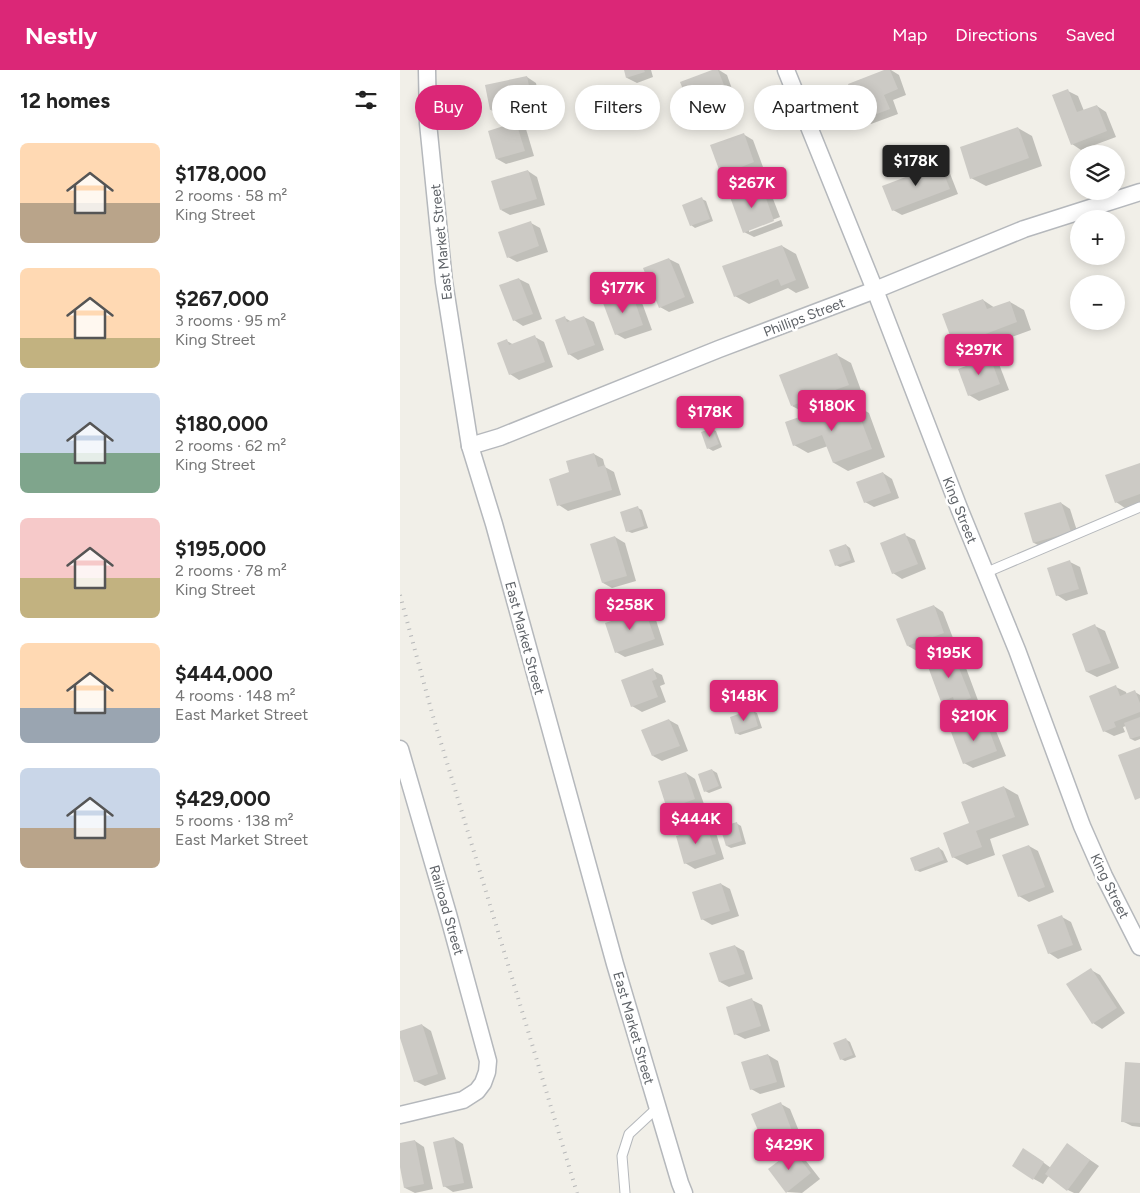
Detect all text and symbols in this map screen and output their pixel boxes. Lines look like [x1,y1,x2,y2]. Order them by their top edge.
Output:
text: Nestly [25,21,97,50]
text: Map [892,24,927,46]
text: Directions [955,24,1037,46]
text: Saved [1065,24,1115,46]
chip: Buy [415,85,482,130]
chip: Rent [492,85,565,130]
chip: Filters [575,85,660,130]
chip: New [670,85,744,130]
chip: Apartment [754,85,877,130]
icon: filters [352,86,380,114]
text: 12 homes [20,88,110,113]
pin: $178K [881,144,951,187]
map controls [1070,145,1125,330]
button: layers [1070,145,1125,200]
text: $178K [894,151,938,170]
text: $178,000 [175,161,266,186]
icon: home [60,163,120,223]
pin: $267K [717,166,787,209]
text: $267K [729,173,775,192]
street label: East Market Street [427,183,456,301]
text: 2 rooms · 58 m² [175,186,287,205]
text: King Street [175,205,256,224]
button: + [1070,210,1125,265]
pin: $177K [588,272,658,314]
button: − [1070,275,1125,330]
text: $177K [601,278,645,297]
text: $267,000 [175,286,269,311]
icon: home [60,288,120,348]
street label: Phillips Street [761,294,847,341]
text: 3 rooms · 95 m² [175,311,286,330]
text: King Street [175,330,256,349]
pin: $297K [944,334,1014,376]
text: $297K [956,340,1002,359]
pin: $180K [797,390,867,432]
pin: $178K [675,396,745,438]
text: $180K [809,396,855,415]
text: $178K [688,402,732,421]
text: $180,000 [175,411,268,436]
icon: home [60,413,120,473]
text: 2 rooms · 62 m² [175,436,286,455]
text: King Street [175,455,256,474]
street label: King Street [938,474,981,546]
text: $195,000 [175,536,266,561]
icon: home [60,538,120,598]
text: 2 rooms · 78 m² [175,561,287,580]
text: King Street [175,580,256,599]
street label: East Market Street [501,580,548,697]
pin: $258K [595,588,665,631]
text: $258K [606,595,654,614]
pin: $195K [914,636,984,679]
text: $195K [927,643,971,662]
text: $444,000 [175,661,273,686]
icon: home [60,663,120,723]
pin: $148K [709,680,779,722]
text: 4 rooms · 148 m² [175,686,296,705]
text: $148K [721,686,767,705]
pin: $210K [939,700,1009,742]
text: East Market Street [175,705,308,724]
text: $210K [951,706,997,725]
text: $429,000 [175,786,271,811]
icon: home [60,788,120,848]
pin: $444K [661,802,731,845]
text: $444K [671,809,721,828]
text: 5 rooms · 138 m² [175,811,294,830]
text: East Market Street [175,830,308,849]
street label: King Street [1086,851,1133,922]
street label: Railroad Street [426,863,468,957]
street label: East Market Street [609,970,658,1087]
pin: $429K [754,1128,824,1171]
text: $429K [765,1135,813,1154]

